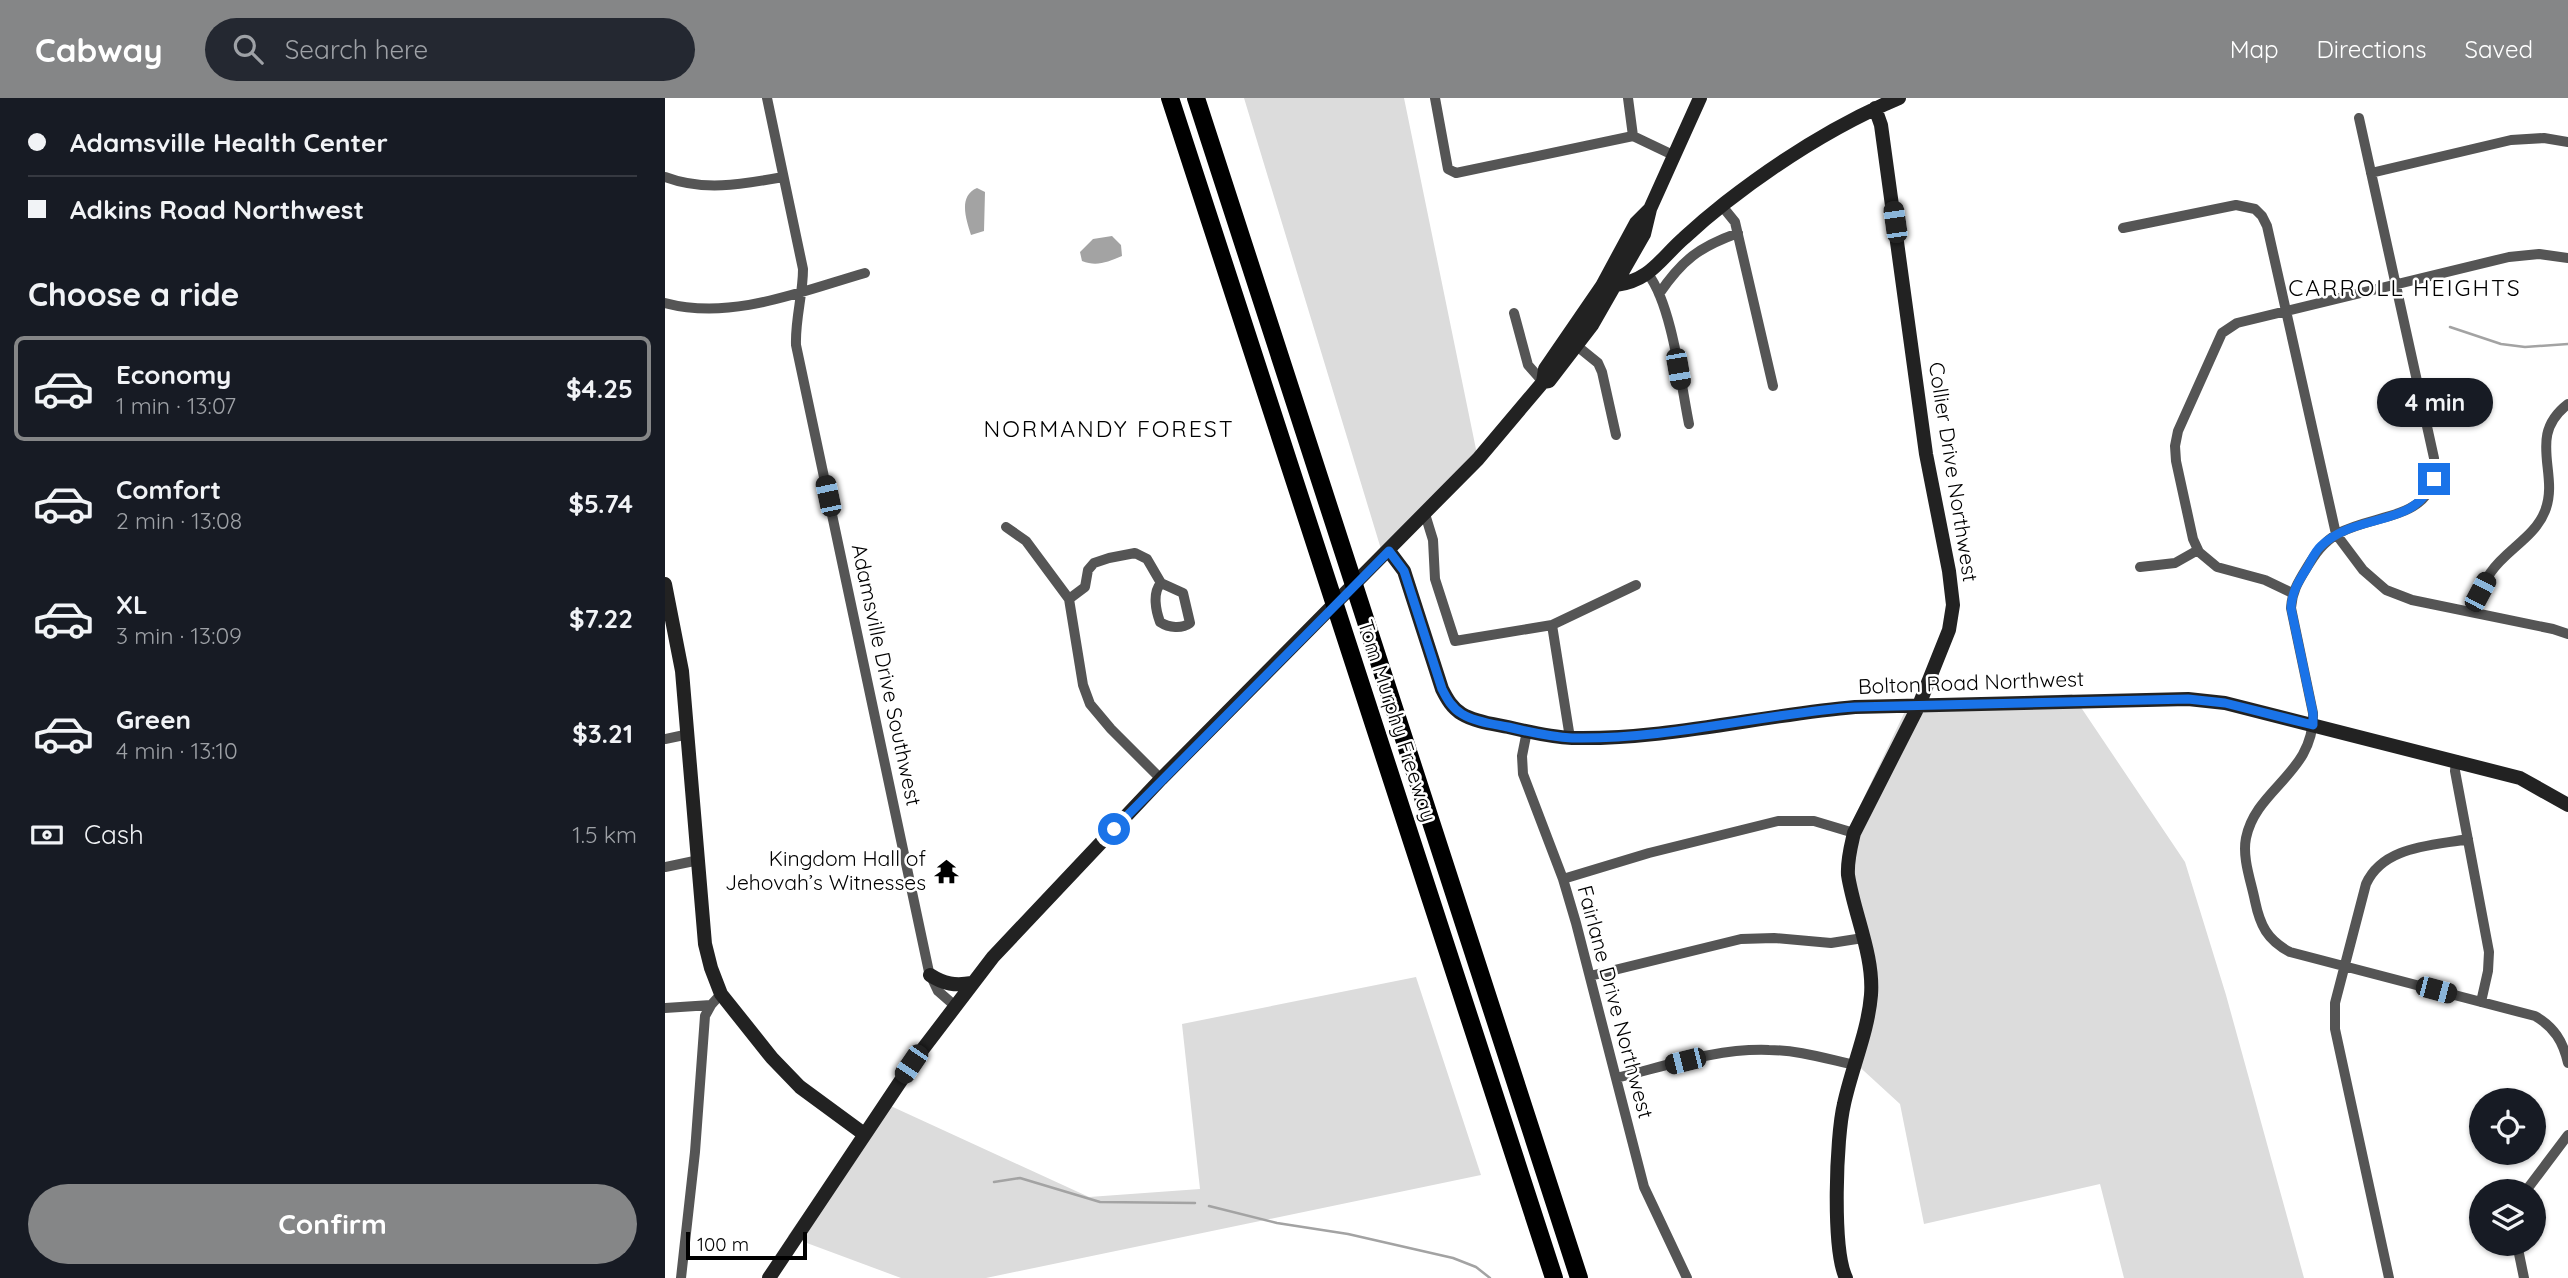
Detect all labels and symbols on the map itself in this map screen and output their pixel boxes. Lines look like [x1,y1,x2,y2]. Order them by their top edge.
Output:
car [1882,200,1909,244]
district label: CARROLL HEIGHTS [2288,273,2522,302]
car [1665,346,1692,392]
street label: Collier Drive Northwest [1924,360,1984,584]
callout: 4 min [2376,378,2492,426]
district label: NORMANDY FOREST [983,414,1235,443]
route end [2418,463,2450,495]
car [814,473,843,519]
street label: Adamsville Drive Southwest [846,541,927,808]
car [2461,569,2500,615]
street label: Tom Murphy Freeway [1353,616,1443,825]
street label: Bolton Road Northwest [1857,665,2084,699]
route start [1098,813,1130,845]
place label: Kingdom Hall of Jehovah’s Witnesses [725,845,926,895]
temple icon: Kingdom Hall of Jehovah’s Witnesses [932,857,960,885]
street label: Fairlane Drive Northwest [1572,882,1660,1121]
car [2413,974,2460,1006]
car [891,1041,932,1087]
car [1663,1046,1708,1076]
scale bar [686,1229,807,1261]

